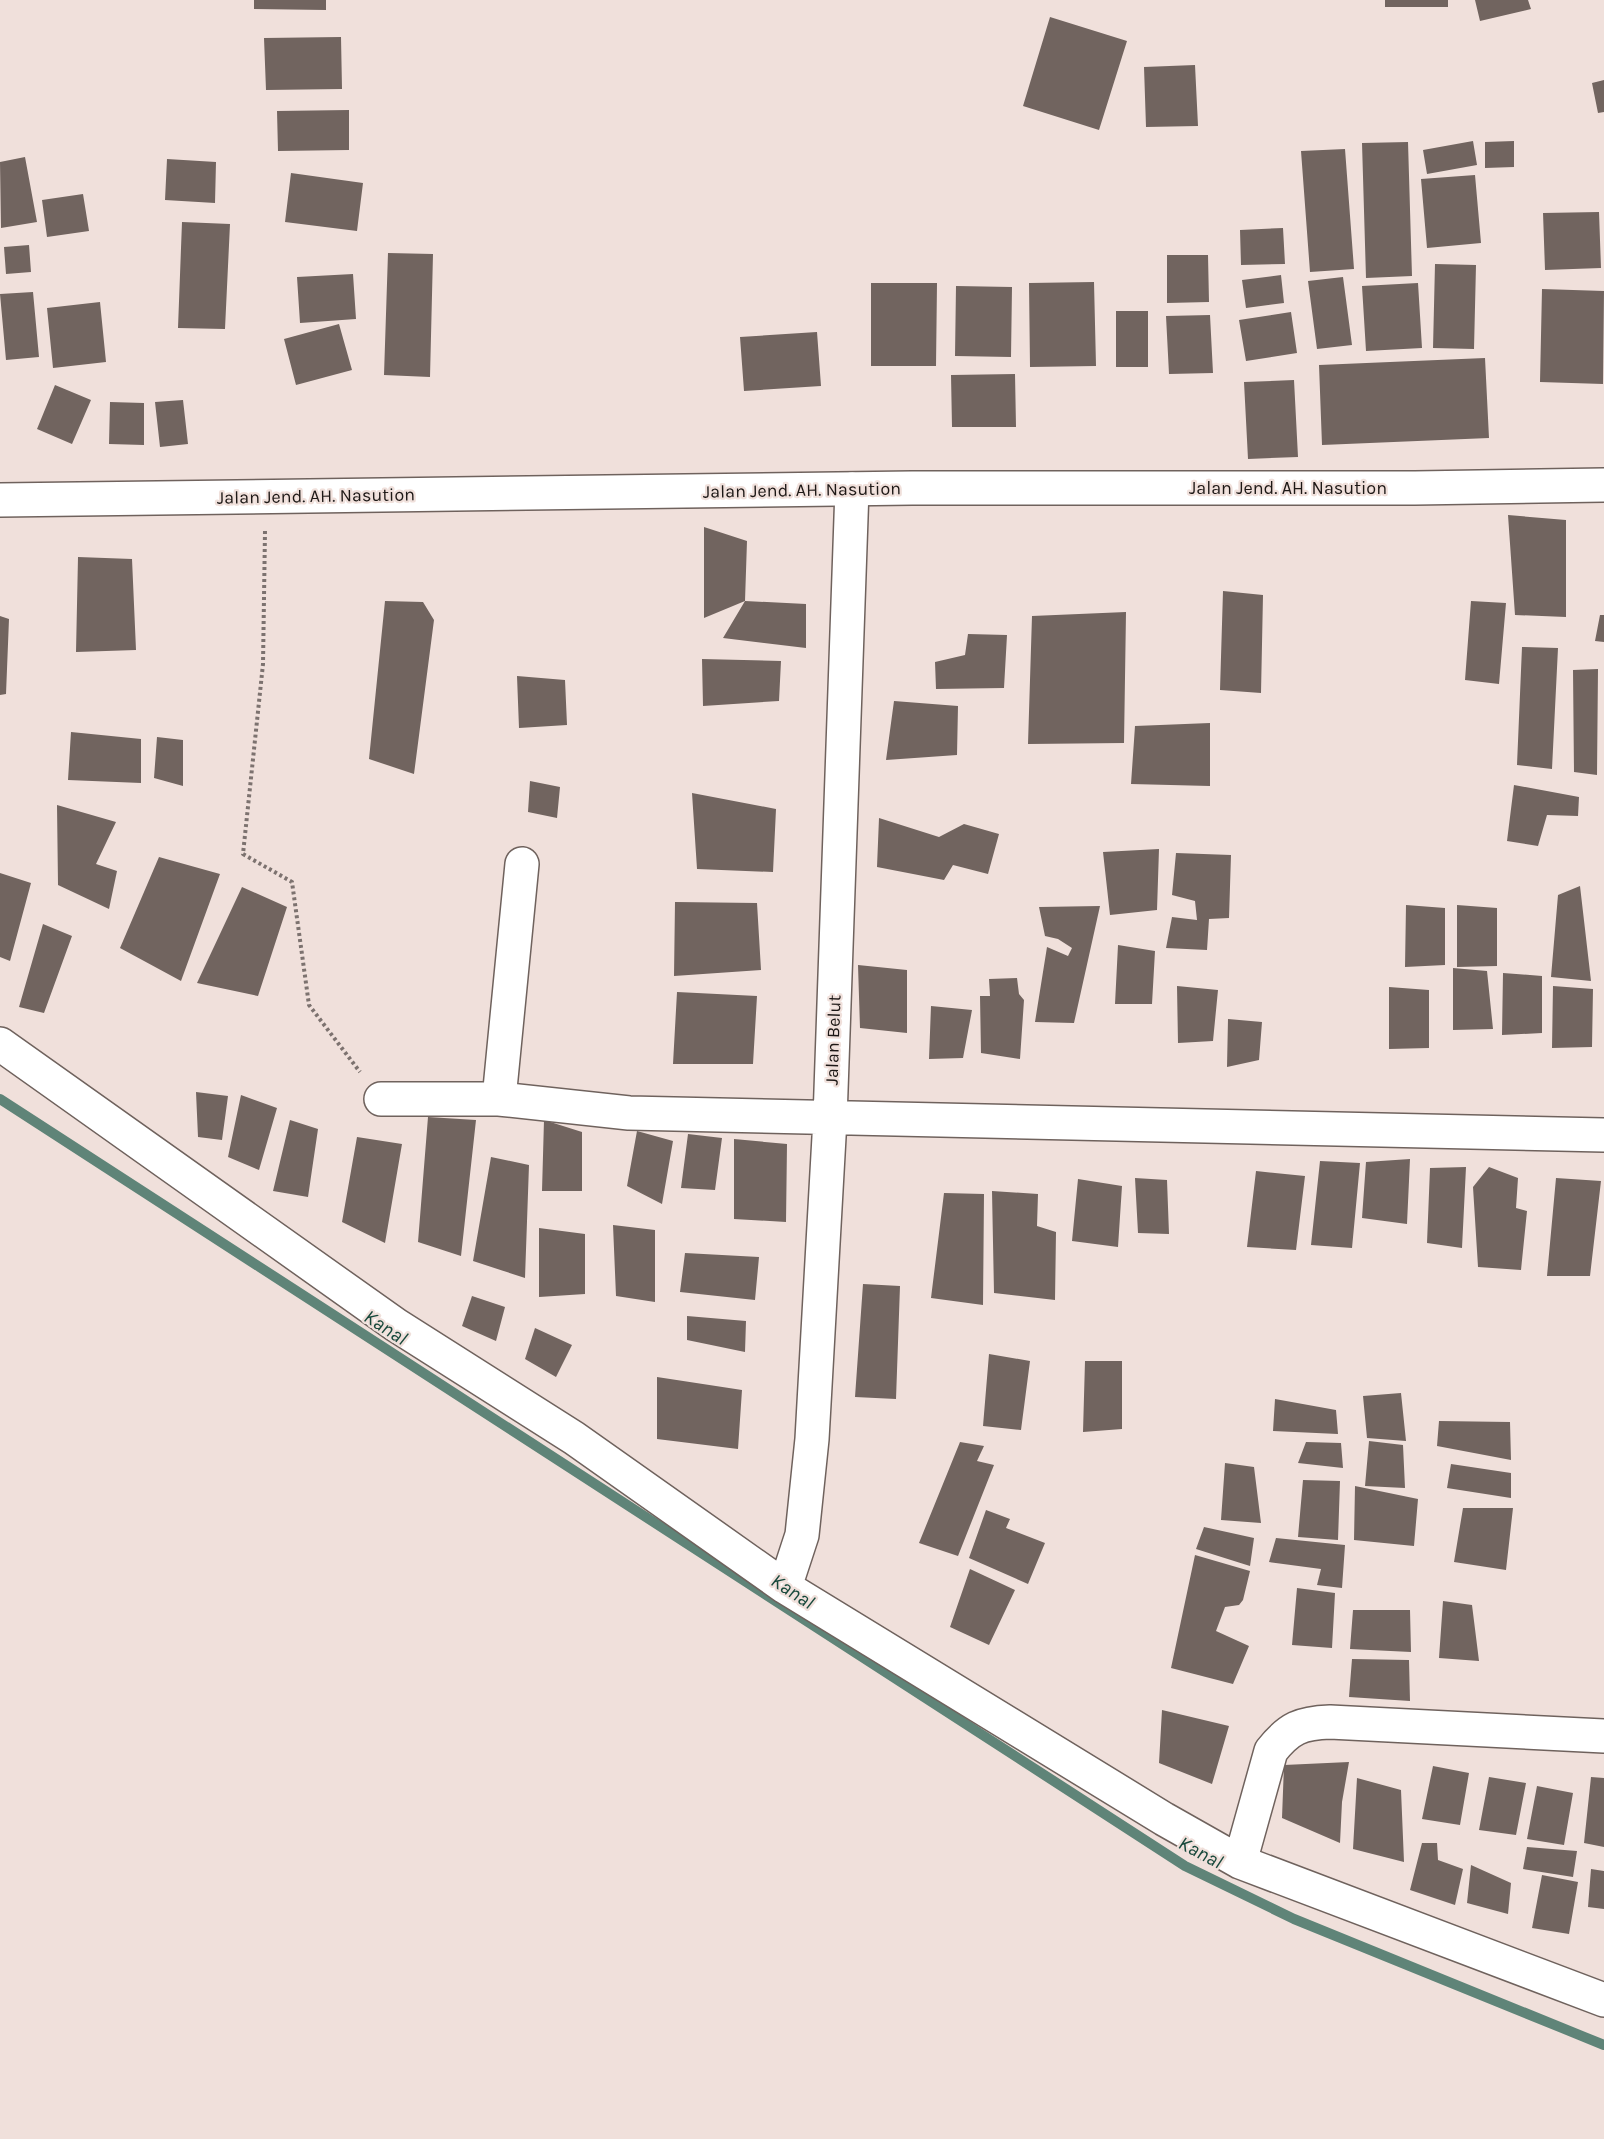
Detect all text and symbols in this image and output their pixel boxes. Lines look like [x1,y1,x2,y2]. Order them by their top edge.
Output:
street label: Jalan Jend. AH. Nasution [703,477,901,503]
street label: Jalan Jend. AH. Nasution [1189,477,1387,499]
street label: Jalan Jend. AH. Nasution [217,483,415,509]
street label: Jalan Belut [820,994,846,1086]
water label: Kanal [360,1305,412,1350]
water label: Kanal [767,1569,819,1614]
water label: Kanal [1175,1831,1227,1874]

